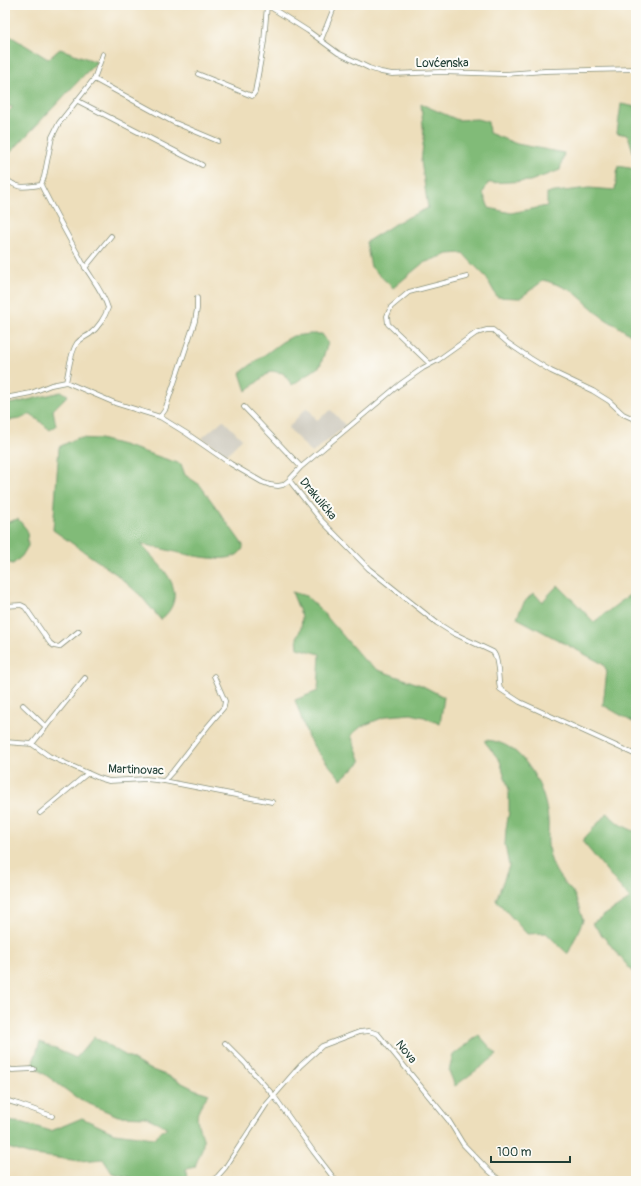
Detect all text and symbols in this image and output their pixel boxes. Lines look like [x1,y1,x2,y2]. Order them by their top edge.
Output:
street label: Lovćenska [415,56,469,71]
street label: Drakulićka [296,475,340,523]
street label: Martinovac [108,762,164,778]
street label: Nova [392,1037,420,1067]
scale bar [491,1138,570,1164]
text: 100 m [497,1145,532,1160]

